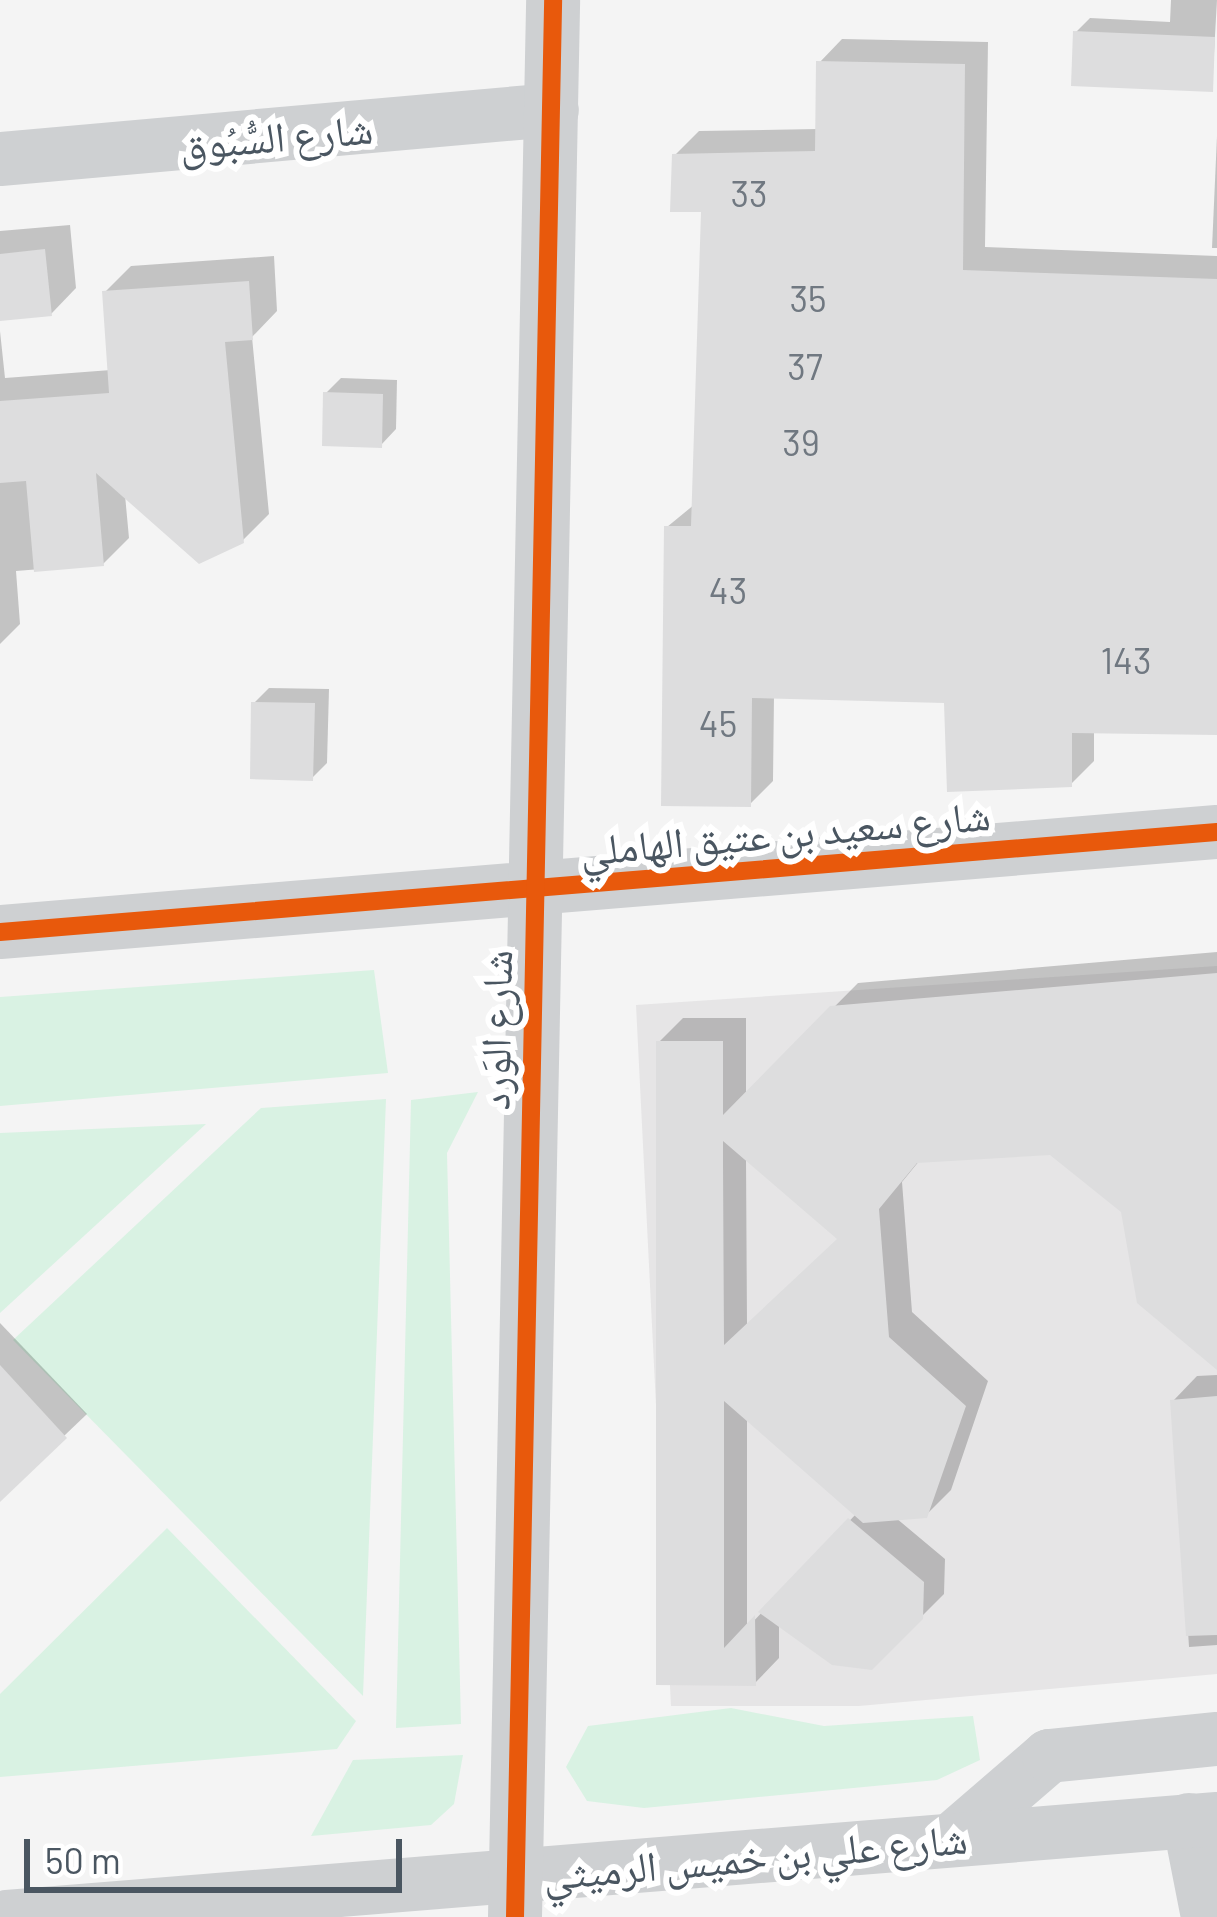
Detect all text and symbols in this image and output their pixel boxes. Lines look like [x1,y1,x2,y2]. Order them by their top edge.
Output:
street label: شارع السُّبُوق [177,101,375,169]
house number: 33 [730,171,768,215]
house number: 35 [789,276,827,320]
house number: 37 [787,344,823,388]
house number: 39 [782,420,820,464]
house number: 43 [709,568,747,612]
house number: 143 [1101,638,1151,682]
house number: 45 [699,701,737,745]
street label: شارع سعيد بن عتيق الهاملي [578,788,992,874]
street label: شارع الوَرد [467,949,521,1111]
street label: شارع علي بن خميس الرميثي [541,1811,969,1899]
scale bar [30,1815,408,1889]
text: 50 m [45,1838,121,1881]

